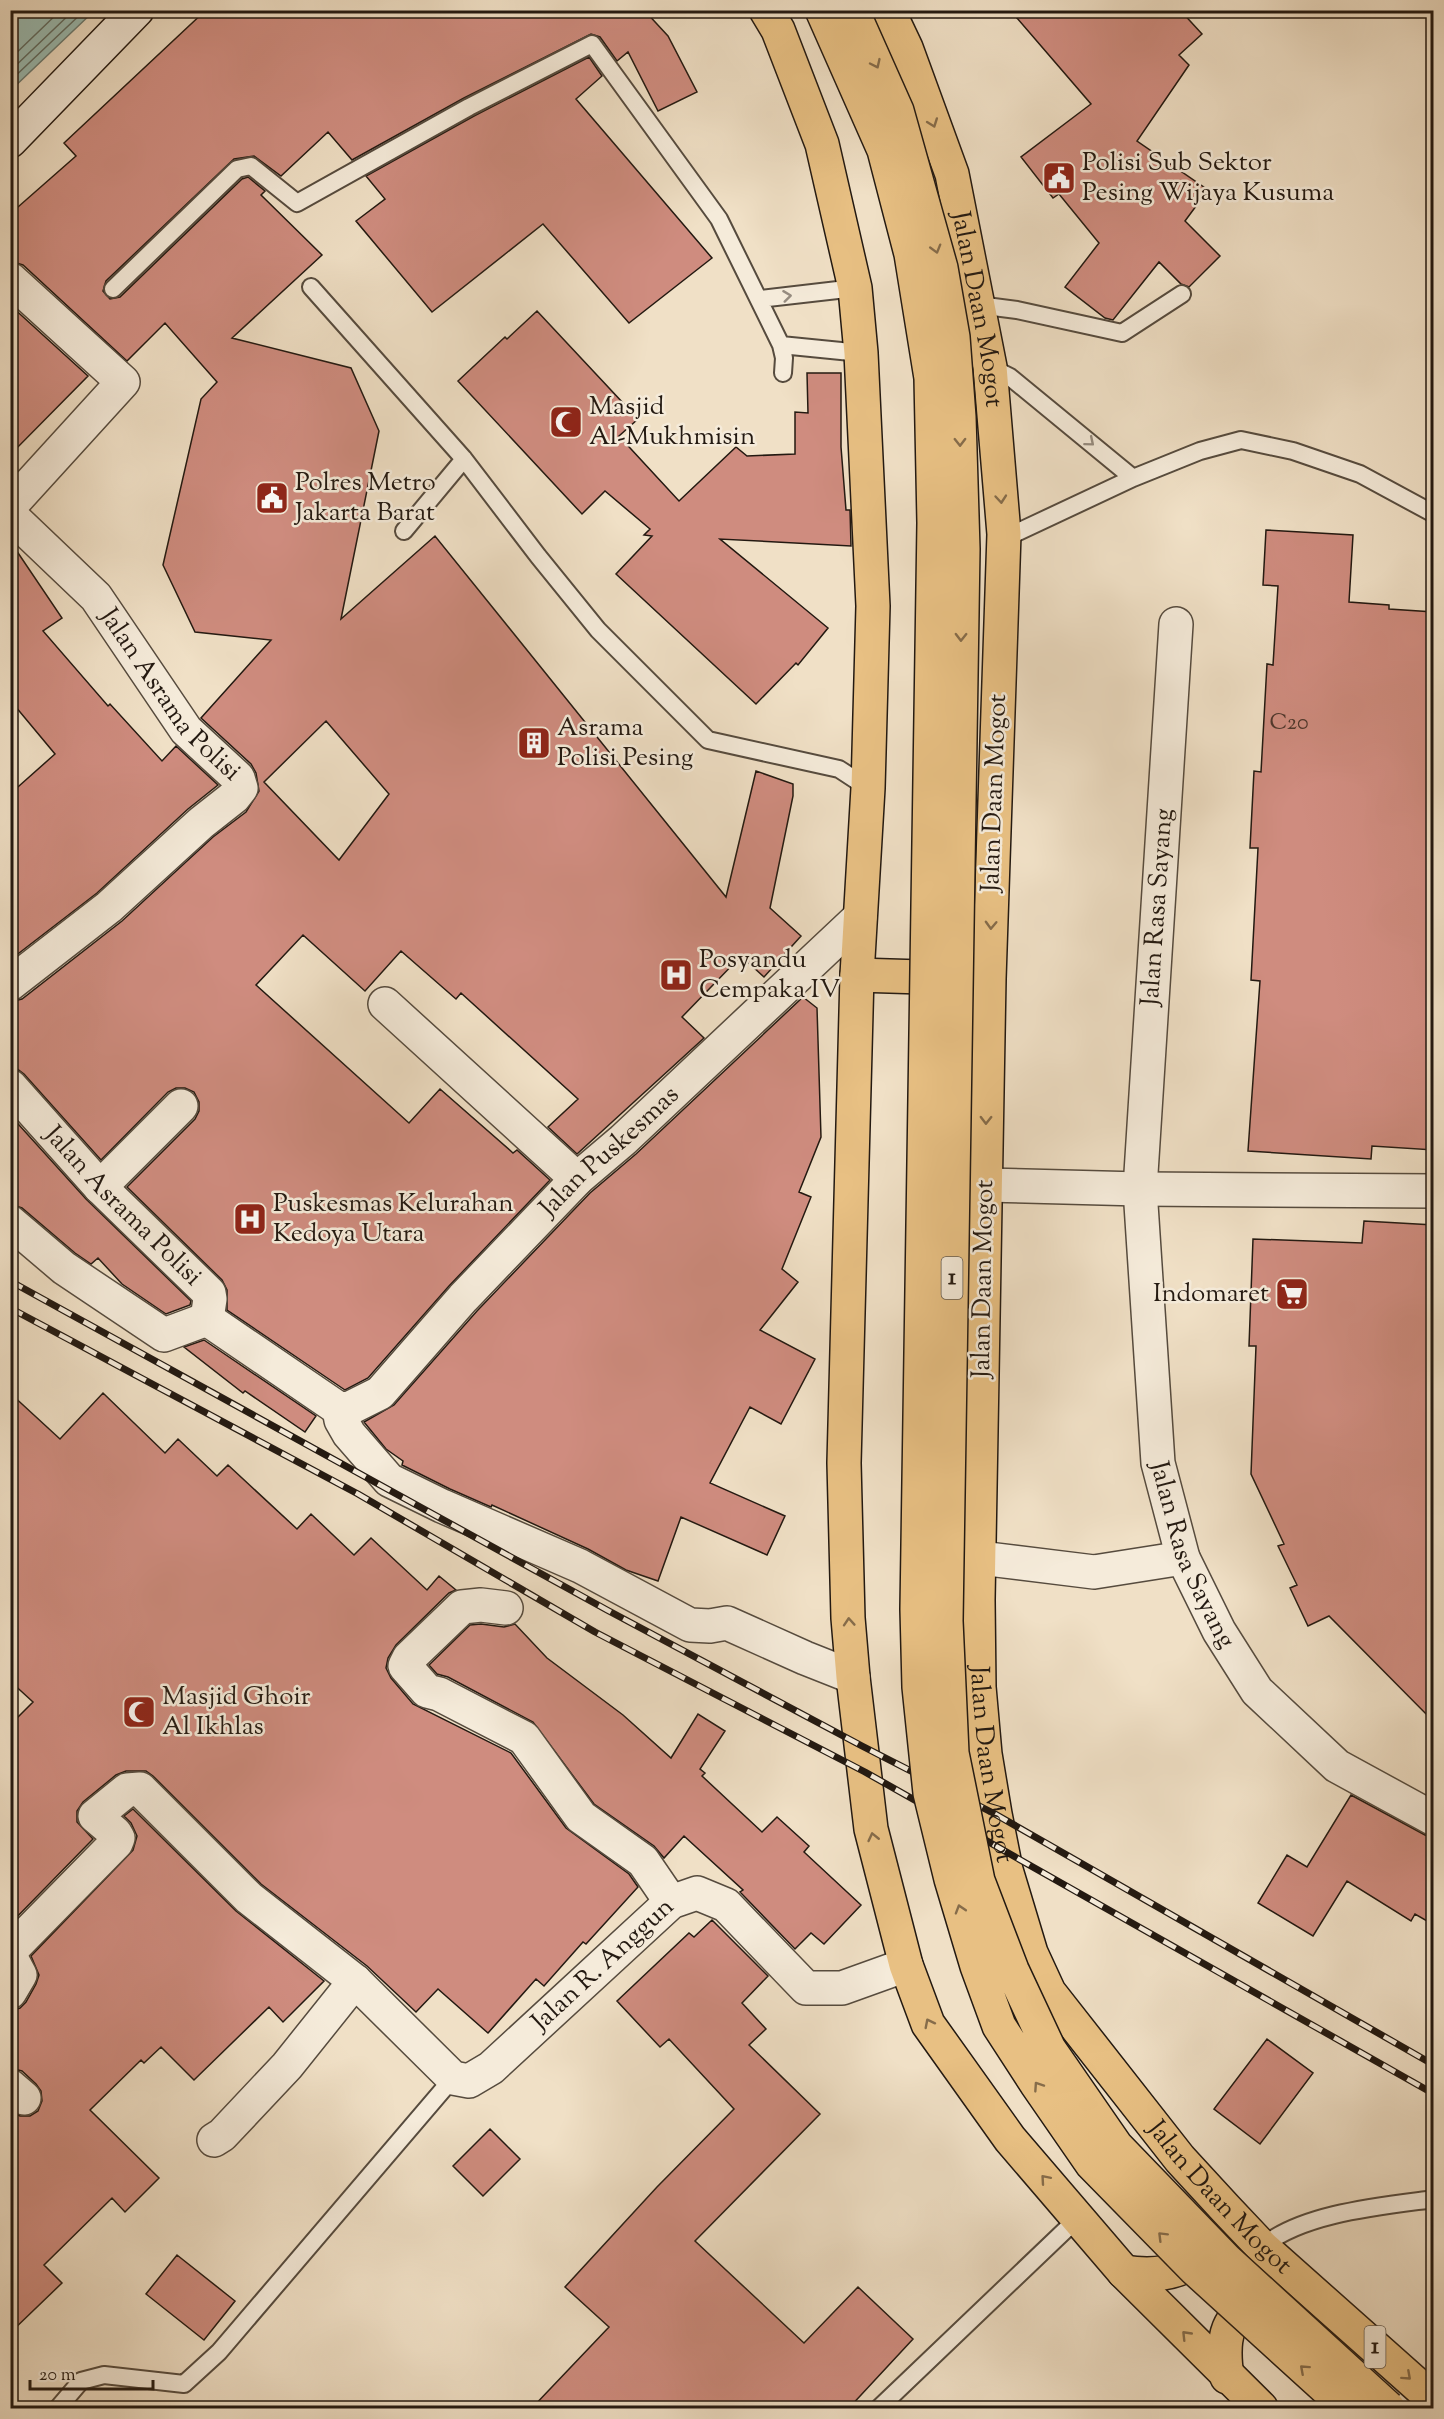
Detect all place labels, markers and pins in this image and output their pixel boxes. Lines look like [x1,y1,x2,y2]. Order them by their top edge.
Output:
place label: Polisi Sub Sektor Pesing Wijaya Kusuma [1082,145,1334,212]
public building icon: Polisi Sub Sektor Pesing Wijaya Kusuma [1041,160,1077,196]
place label: Masjid Al-Mukhmisin [589,389,755,456]
mosque icon: Masjid Al-Mukhmisin [548,404,584,440]
place label: Polres Metro Jakarta Barat [293,465,436,532]
public building icon: Polres Metro Jakarta Barat [254,480,290,516]
place label: Asrama Polisi Pesing [557,710,693,777]
building icon: Asrama Polisi Pesing [516,725,552,761]
place label: Posyandu Cempaka IV [699,942,840,1009]
hospital icon: Posyandu Cempaka IV [658,957,694,993]
place label: Puskesmas Kelurahan Kedoya Utara [273,1186,514,1253]
hospital icon: Puskesmas Kelurahan Kedoya Utara [232,1201,268,1237]
place label: Indomaret [1153,1276,1269,1313]
supermarket icon: Indomaret [1274,1276,1310,1312]
place label: Masjid Ghoir Al Ikhlas [162,1679,311,1746]
mosque icon: Masjid Ghoir Al Ikhlas [121,1694,157,1730]

